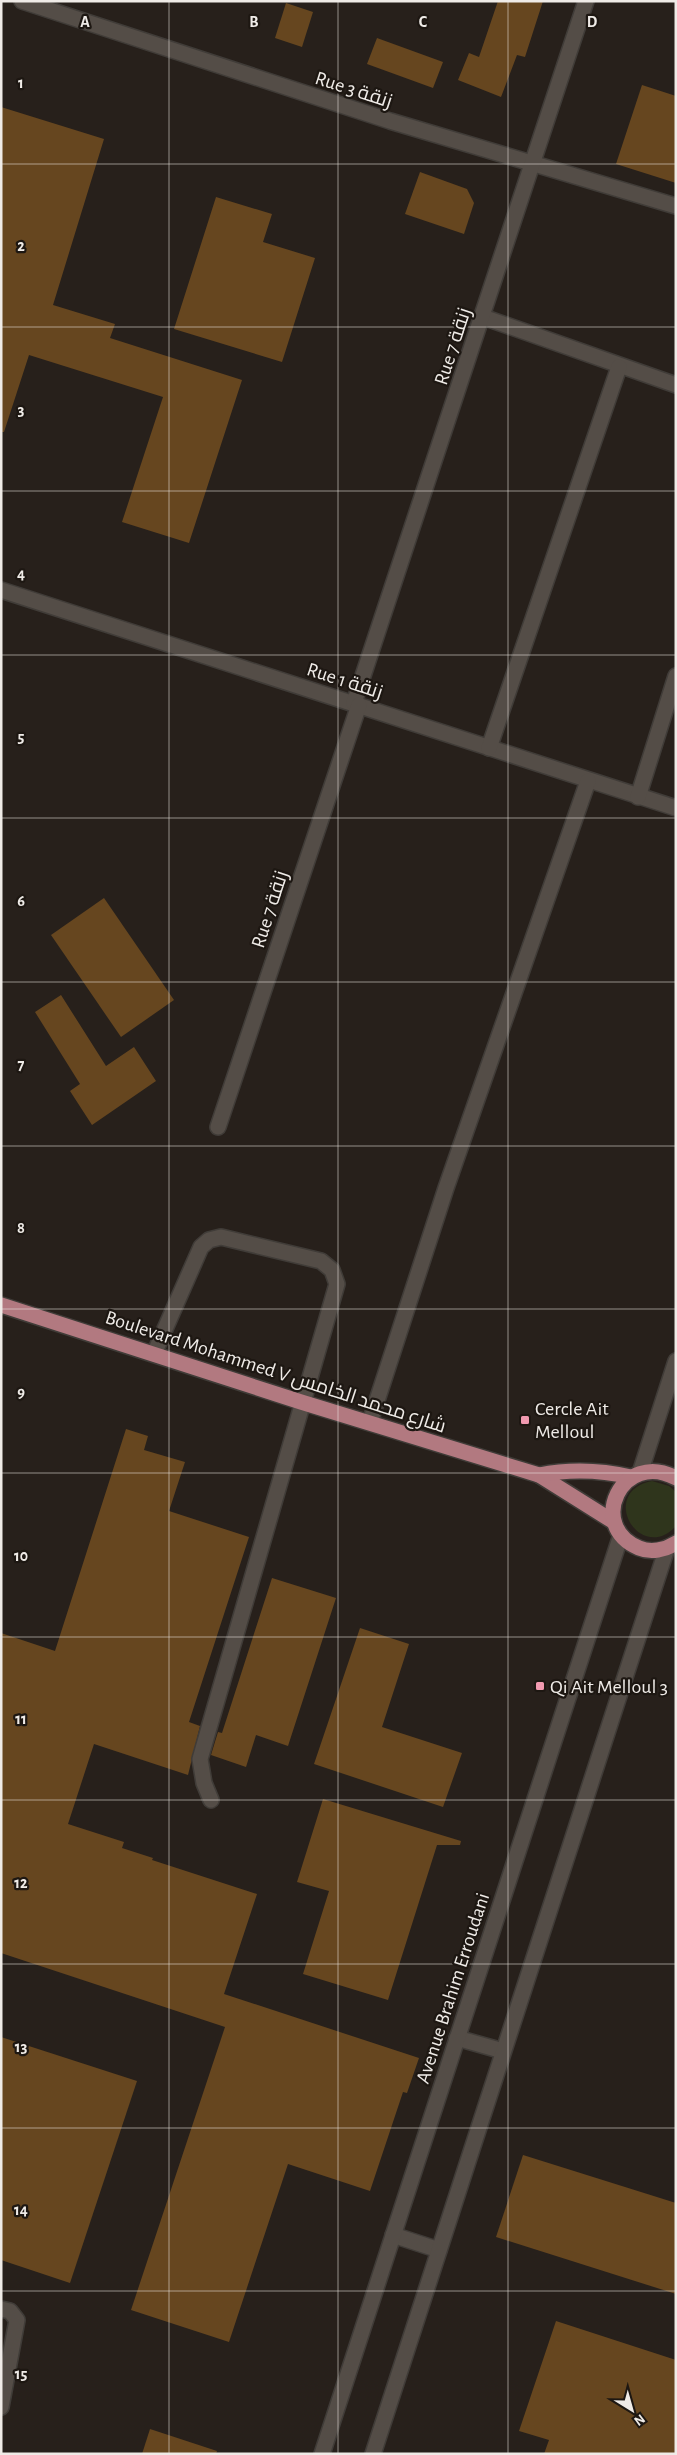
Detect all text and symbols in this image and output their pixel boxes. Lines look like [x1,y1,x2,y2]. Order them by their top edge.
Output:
text: A [80,14,90,30]
text: B [249,14,259,30]
text: C [419,14,428,30]
text: D [587,14,598,30]
street label: Rue 3 زنقة [312,68,395,113]
text: 1 [18,75,24,91]
text: 2 [17,238,25,254]
street label: Rue 7 زنقة [431,305,476,388]
text: 3 [18,402,25,418]
text: 4 [17,566,25,582]
street label: Rue 1 زنقة [304,659,385,704]
text: 5 [18,729,25,745]
street label: Rue 7 زنقة [248,868,293,951]
text: 6 [17,893,25,909]
text: 7 [18,1057,25,1073]
text: 8 [17,1220,25,1236]
street label: Boulevard Mohammed V شارع محمد الخامس [102,1307,449,1439]
text: 9 [17,1384,25,1400]
place label: Cercle Ait Melloul [535,1399,609,1442]
marker: Cercle Ait Melloul [519,1414,531,1426]
text: 10 [14,1548,28,1564]
place label: Qi Ait Melloul 3 [550,1677,668,1697]
marker: Qi Ait Melloul 3 [534,1680,546,1692]
text: 11 [15,1711,27,1727]
text: 12 [14,1875,28,1891]
street label: Avenue Brahim Erroudani [413,1891,493,2086]
text: 13 [15,2039,27,2055]
text: 14 [14,2202,28,2218]
text: 15 [15,2366,27,2382]
north arrow [607,2385,657,2435]
text: N [631,2411,647,2428]

